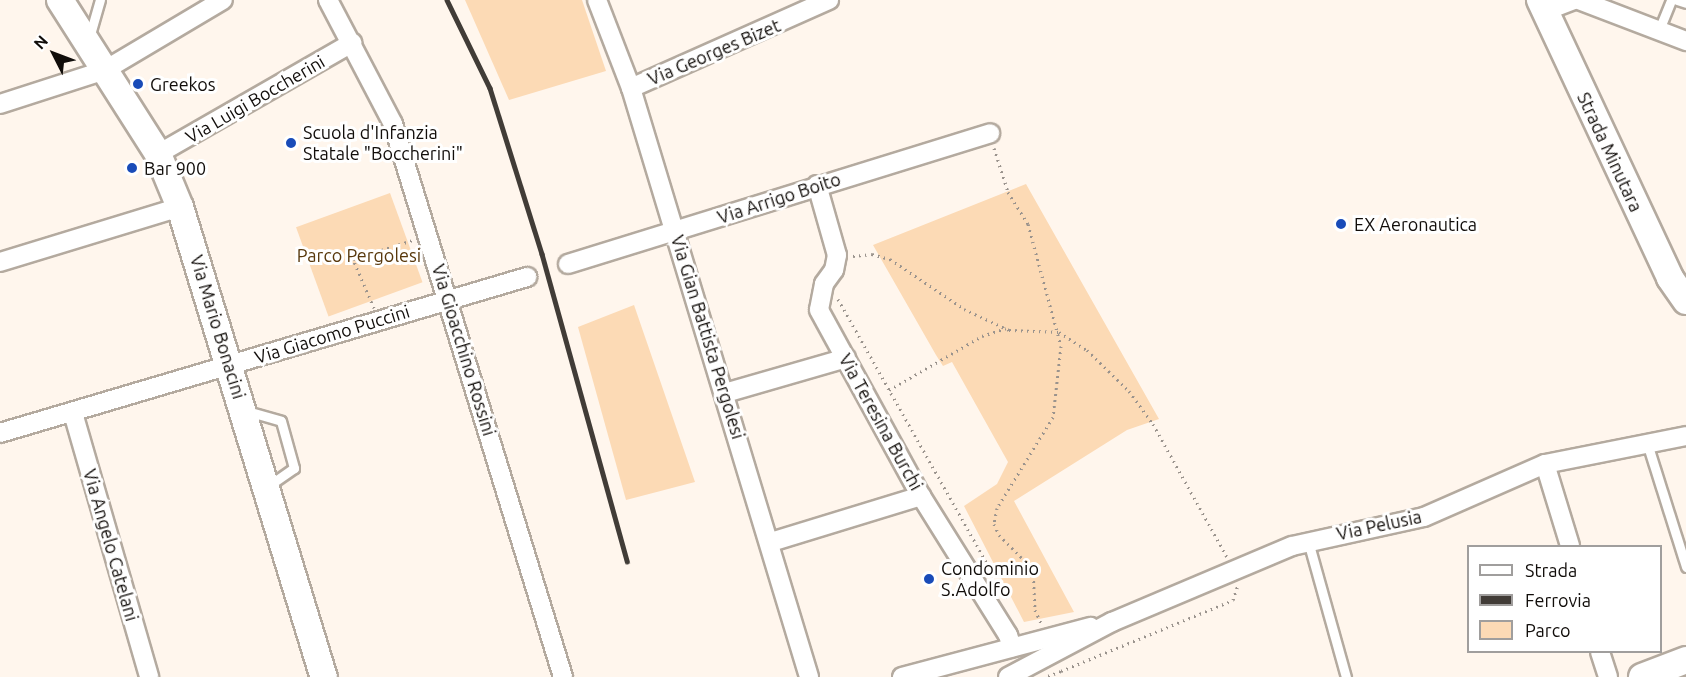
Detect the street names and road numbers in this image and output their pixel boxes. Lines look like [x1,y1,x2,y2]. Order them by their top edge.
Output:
street label: Via Georges Bizet [644,14,784,90]
street label: Via Luigi Boccherini [182,50,328,148]
street label: Strada Minutara [1573,89,1647,215]
street label: Via Arrigo Boito [715,168,843,228]
street label: Via Gian Battista Pergolesi [667,232,749,442]
street label: Via Mario Bonacini [186,252,250,402]
street label: Via Gioacchino Rossini [428,262,500,438]
street label: Via Giacomo Puccini [252,300,412,368]
street label: Via Teresina Burchi [834,350,928,494]
street label: Via Angelo Catelani [79,466,143,624]
street label: Via Pelusia [1334,505,1424,545]

